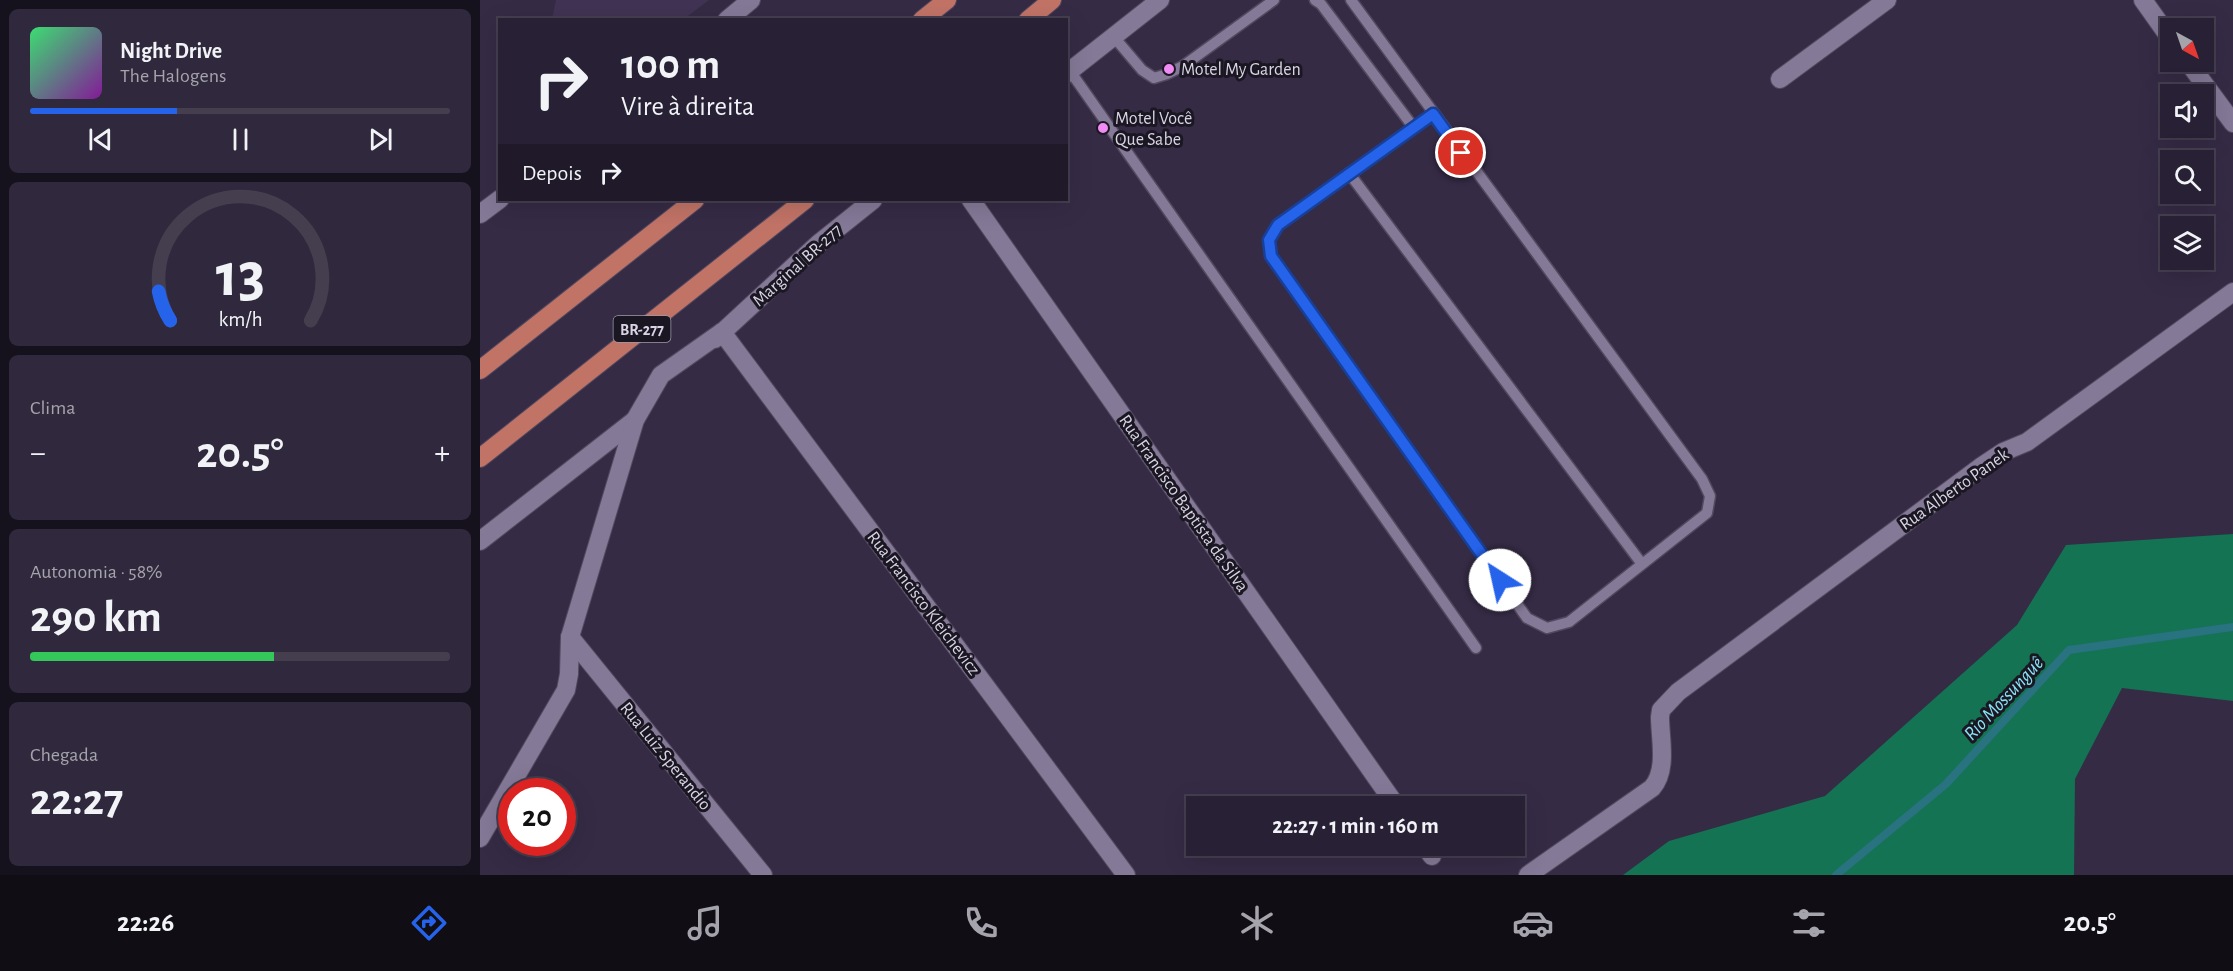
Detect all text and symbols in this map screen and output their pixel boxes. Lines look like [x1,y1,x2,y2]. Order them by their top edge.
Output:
north arrow [2160,18,2214,72]
map controls [2160,18,2214,270]
text: Night Drive [120,40,222,62]
icon: right [522,42,600,120]
text: 100 m [621,44,720,86]
place label: Motel My Garden [1181,61,1301,79]
marker: Motel My Garden [1162,62,1176,76]
text: The Halogens [120,66,226,86]
button: sound [2160,84,2214,138]
text: Vire à direita [621,93,755,120]
place label: Motel Você Que Sabe [1115,110,1192,149]
marker: Motel Você Que Sabe [1096,121,1110,135]
icon: previous [84,123,117,156]
icon: pause [224,123,257,156]
icon: next [364,123,397,156]
pin [1435,127,1486,178]
icon: arrive [1444,136,1477,169]
button: search [2160,150,2214,204]
icon: right [594,156,627,189]
text: Depois [522,162,582,184]
button: layers [2160,216,2214,270]
street label: Marginal BR-277 [750,221,846,310]
text: 13 [215,245,265,307]
text: km/h [218,310,262,331]
road number: BR-277 [614,316,670,342]
text: Clima [30,398,75,418]
street label: Rua Francisco Baptista da Silva [1115,412,1251,595]
text: 20.5° [196,431,284,476]
text: − [30,437,46,470]
text: + [434,437,450,470]
street label: Rua Alberto Panek [1897,445,2013,534]
street label: Rua Francisco Kleichevicz [863,528,983,679]
position arrow [1468,548,1532,612]
text: Autonomia · 58% [30,562,163,582]
text: 290 km [30,595,162,640]
water label: Rio Mossunguê [1960,653,2048,744]
street label: Rua Luiz Sperandio [616,699,714,814]
text: Chegada [30,745,98,765]
text: 22:27 [30,778,123,823]
speed limit sign: 20 [498,778,576,856]
text: 22:27 · 1 min · 160 m [1272,815,1439,837]
icon: directions [408,902,450,944]
icon: music [684,902,726,944]
icon: phone [960,902,1002,944]
icon: climate [1236,902,1278,944]
icon: car [1512,902,1554,944]
icon: filters [1788,902,1830,944]
text: 22:26 [117,909,174,936]
text: 20.5° [2063,909,2116,936]

